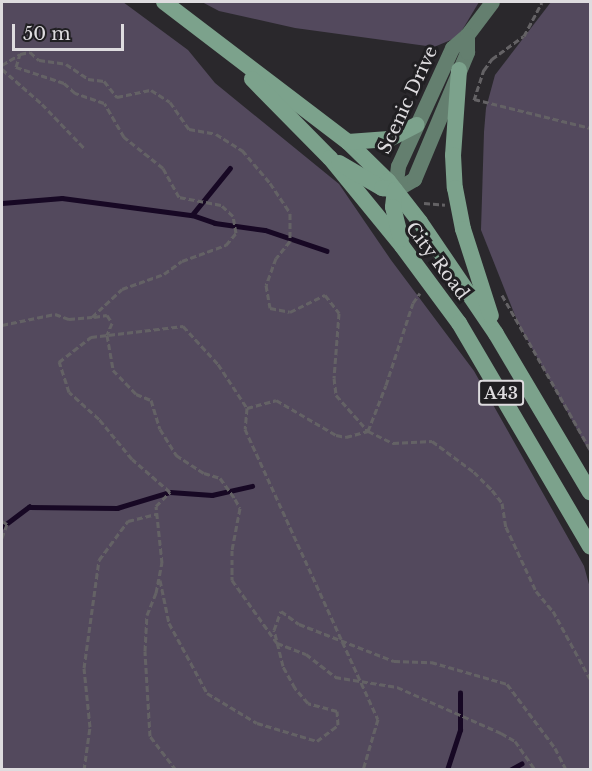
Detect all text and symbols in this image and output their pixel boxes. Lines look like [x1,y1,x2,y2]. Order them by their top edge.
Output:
scale bar [15,12,128,50]
text: 50 m [23,23,71,45]
street label: Scenic Drive [374,43,442,157]
street label: City Road [401,218,473,304]
road number: A43 [477,380,525,406]

